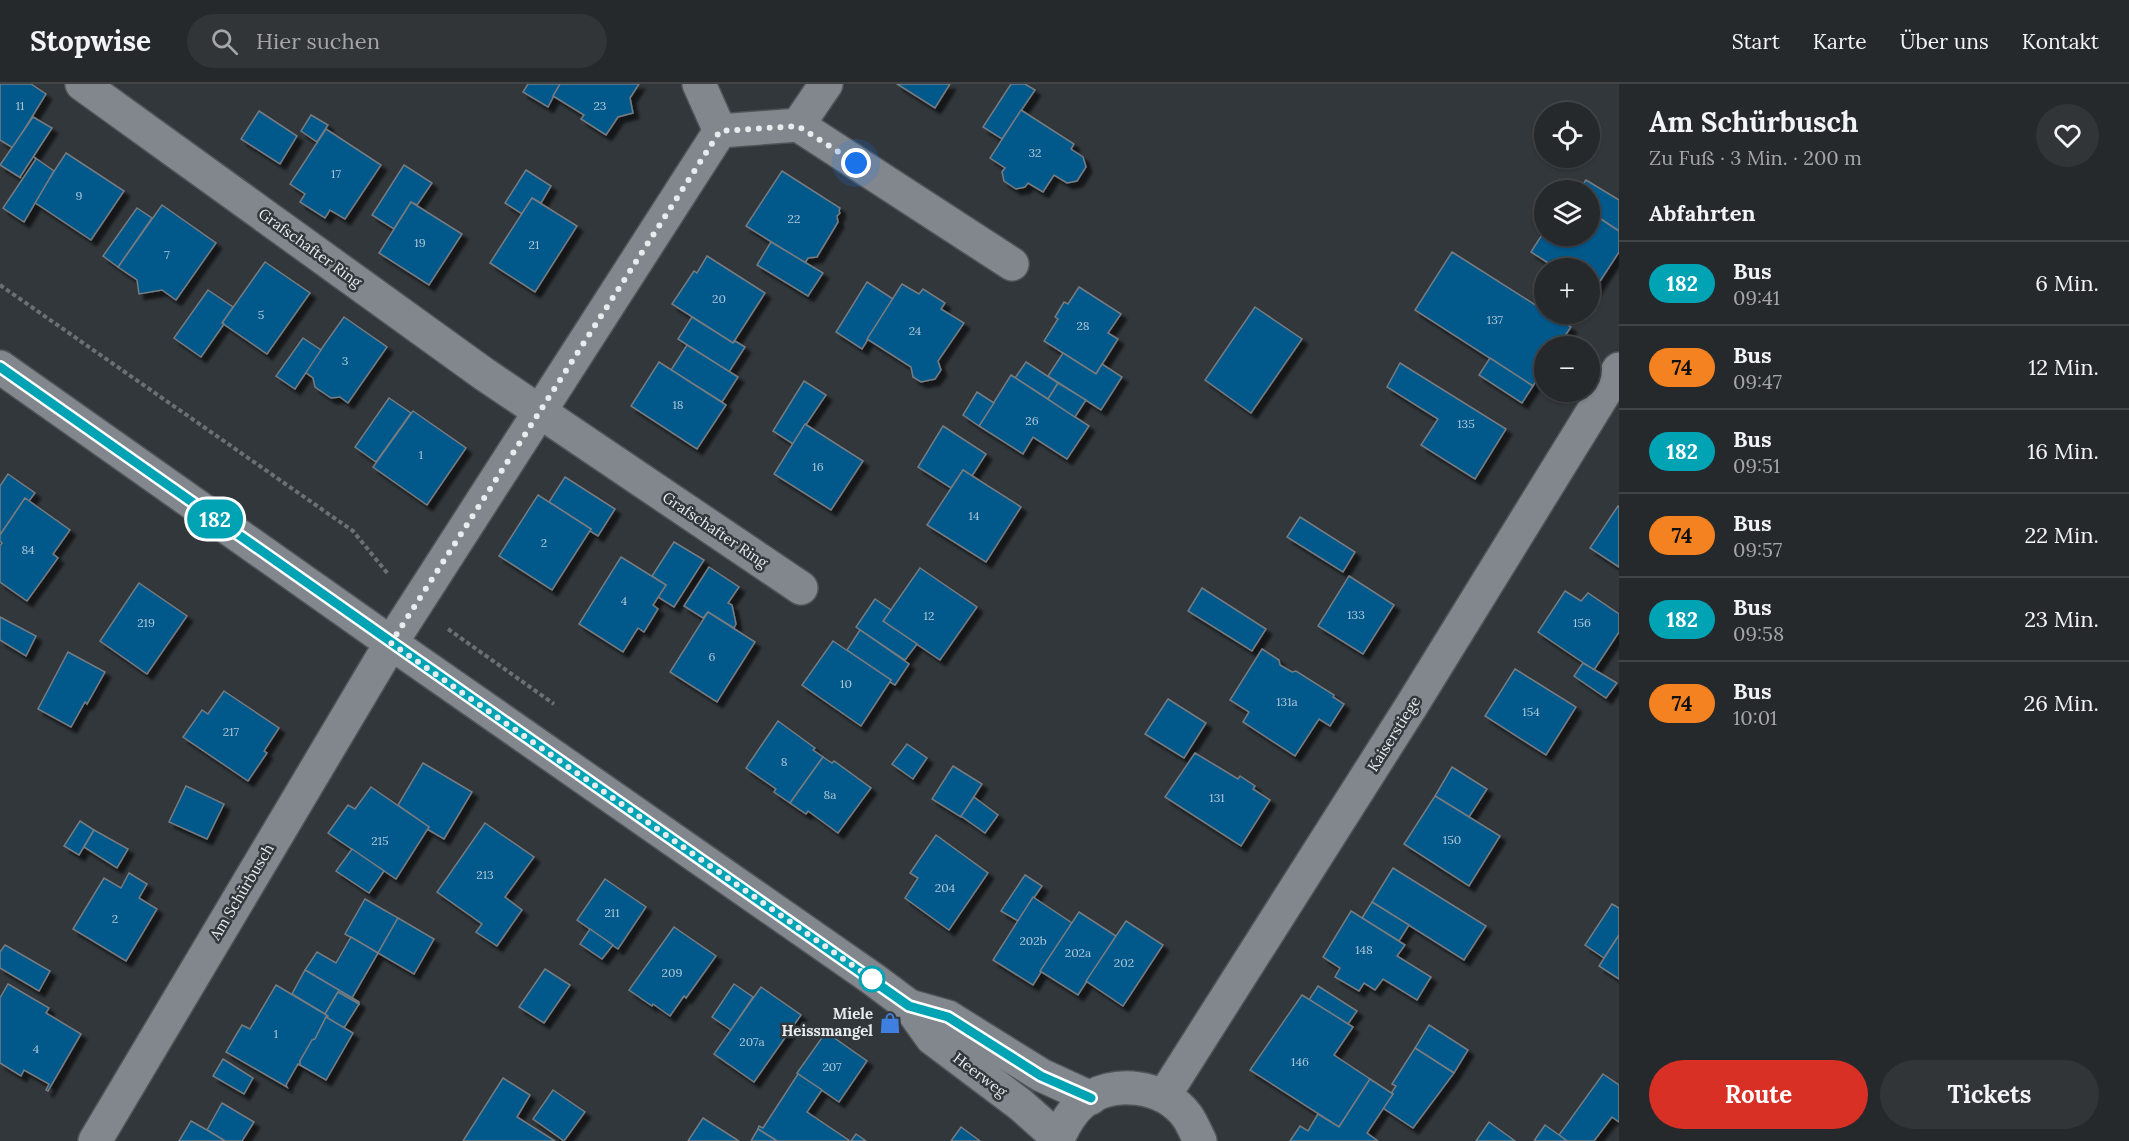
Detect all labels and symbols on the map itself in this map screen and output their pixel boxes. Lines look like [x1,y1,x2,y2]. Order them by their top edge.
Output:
house number: 11 [16,98,24,113]
house number: 23 [594,98,607,113]
house number: 32 [1028,145,1042,160]
your location [841,148,871,178]
house number: 17 [331,166,341,181]
house number: 9 [76,188,83,203]
street label: Grafschafter Ring [255,204,366,292]
house number: 22 [788,211,800,226]
house number: 19 [414,235,426,250]
house number: 21 [529,237,539,252]
house number: 7 [164,247,170,262]
house number: 20 [712,291,726,306]
house number: 5 [258,307,264,322]
house number: 137 [1487,312,1504,327]
house number: 28 [1076,318,1090,333]
house number: 24 [909,323,922,338]
house number: 3 [342,353,349,368]
house number: 18 [672,397,684,412]
house number: 26 [1025,413,1039,428]
house number: 135 [1457,416,1475,431]
house number: 1 [419,447,423,462]
house number: 16 [812,459,824,474]
street label: Grafschafter Ring [659,487,772,572]
line badge: 182 [180,500,250,538]
house number: 14 [969,508,980,523]
house number: 2 [541,535,547,550]
house number: 84 [21,542,35,557]
house number: 4 [621,593,628,608]
house number: 133 [1347,607,1365,622]
house number: 12 [924,608,934,623]
house number: 219 [137,615,155,630]
house number: 156 [1573,615,1591,630]
house number: 6 [709,649,716,664]
house number: 10 [840,676,852,691]
street label: Kaiserstiege [1363,693,1424,775]
house number: 131a [1276,694,1298,709]
house number: 154 [1522,704,1540,719]
house number: 217 [223,724,240,739]
house number: 8 [781,754,788,769]
house number: 8a [824,787,836,802]
house number: 131 [1209,790,1225,805]
house number: 150 [1443,832,1461,847]
house number: 215 [371,833,389,848]
street label: Am Schürbusch [205,840,278,944]
house number: 213 [476,867,494,882]
house number: 204 [935,880,956,895]
house number: 211 [604,905,620,920]
house number: 2 [112,911,118,926]
house number: 202b [1019,933,1047,948]
house number: 148 [1355,942,1373,957]
house number: 202a [1065,945,1091,960]
house number: 202 [1114,955,1134,970]
house number: 209 [662,965,682,980]
unlabelled marker [859,966,885,992]
place label: Miele Heissmangel [782,1004,873,1040]
shop icon: Miele Heissmangel [878,1011,902,1035]
house number: 1 [274,1026,278,1041]
house number: 207a [739,1034,765,1049]
house number: 4 [33,1041,40,1056]
street label: Heerweg [950,1048,1012,1101]
house number: 146 [1291,1054,1309,1069]
house number: 207 [822,1059,842,1074]

